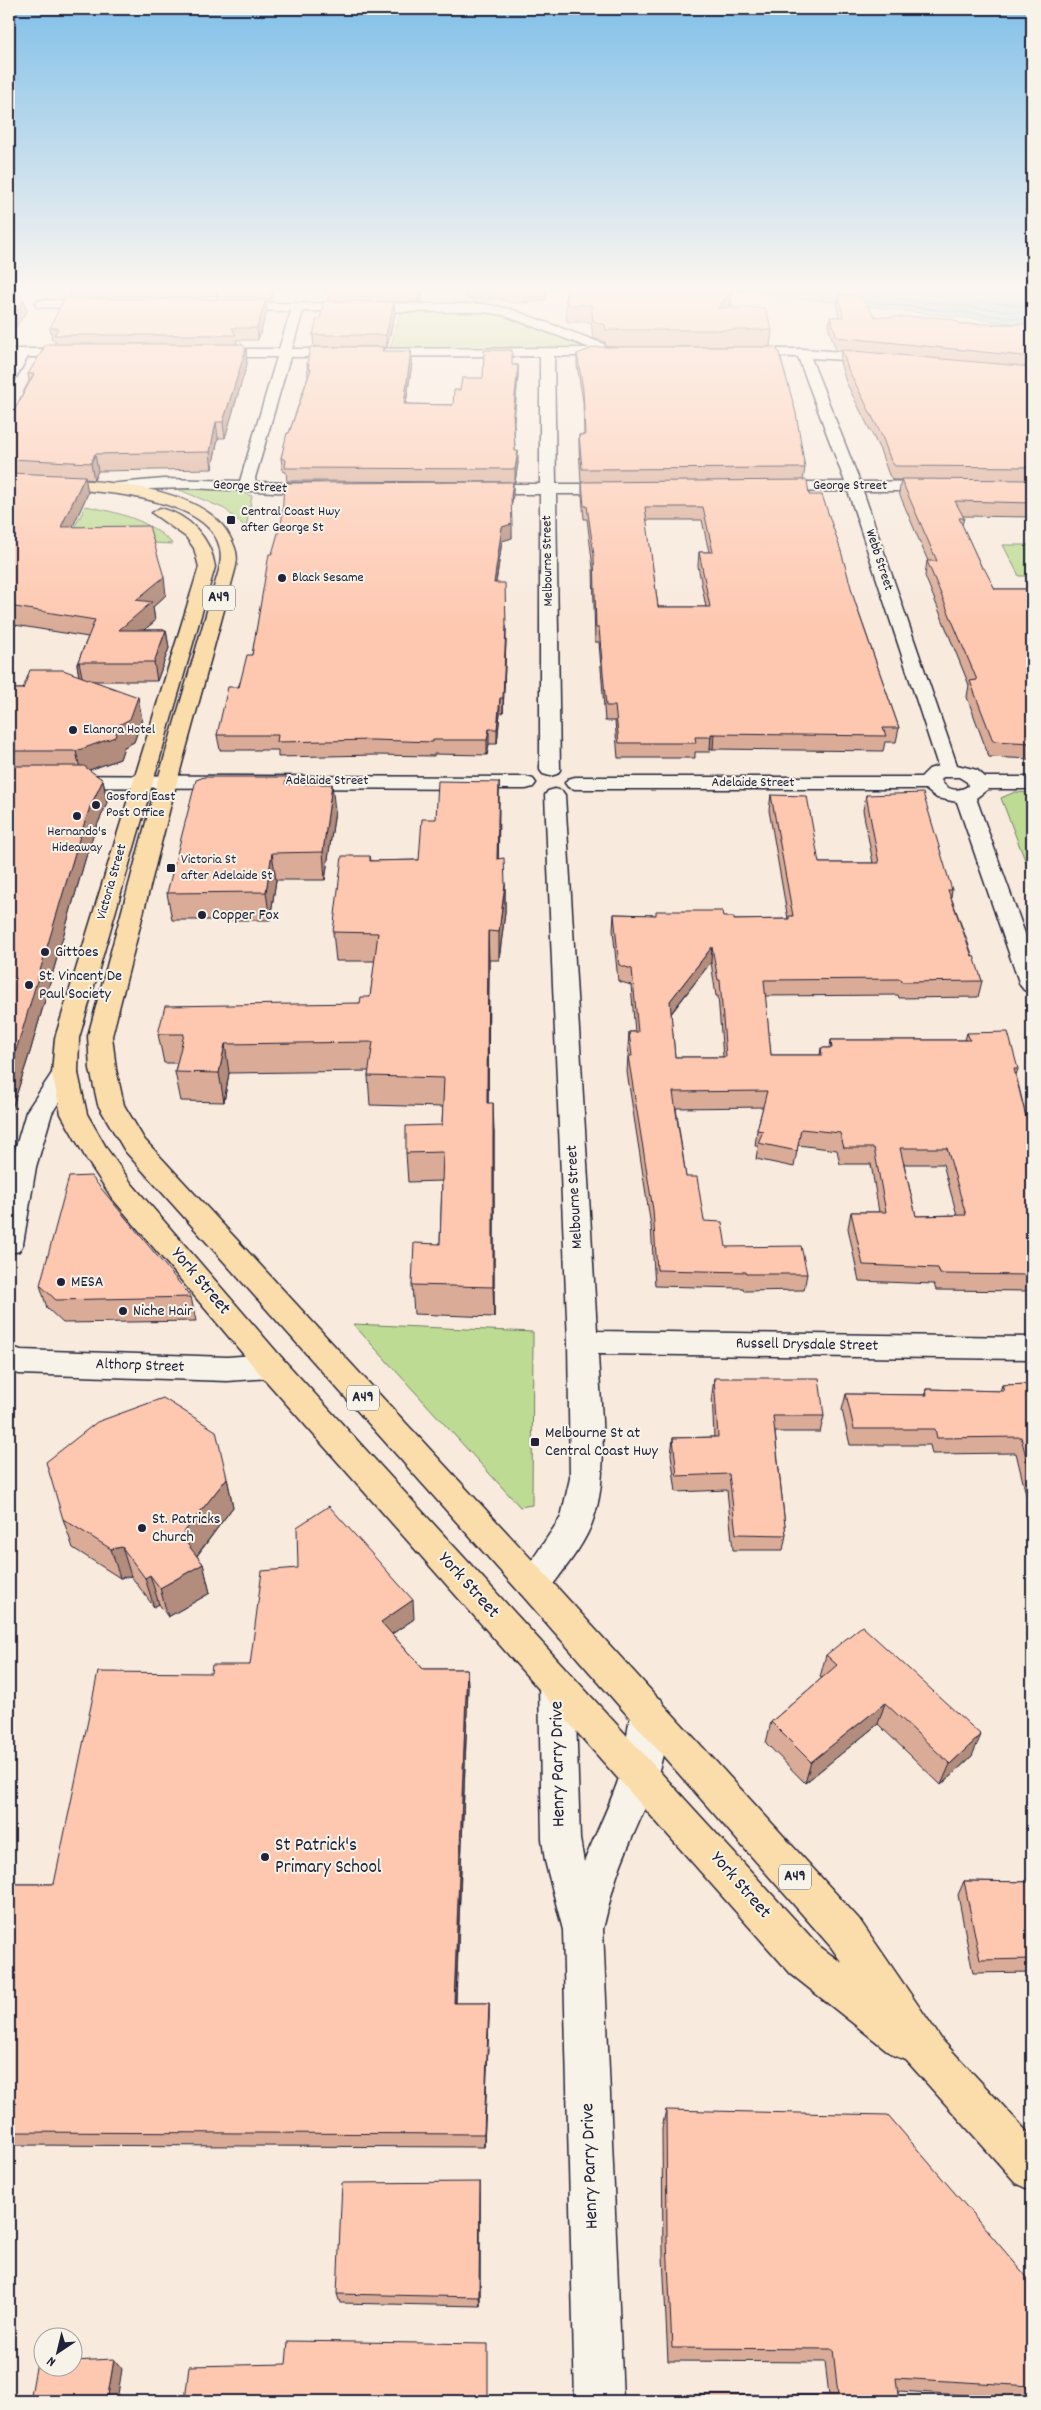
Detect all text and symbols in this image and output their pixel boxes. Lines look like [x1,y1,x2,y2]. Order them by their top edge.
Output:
street label: George Street [212,475,288,499]
street label: George Street [813,476,887,496]
place label: Central Coast Hwy after George St [241,502,340,538]
marker: Central Coast Hwy after George St [225,514,237,526]
street label: Melbourne Street [537,515,559,607]
street label: Webb Street [860,527,898,593]
place label: Black Sesame [292,568,364,588]
marker: Black Sesame [276,572,288,584]
road number: A49 [203,586,235,610]
place label: Elanora Hotel [83,720,156,740]
marker: Elanora Hotel [67,724,79,736]
street label: Adelaide Street [286,771,368,791]
street label: Adelaide Street [712,773,794,793]
place label: Gosford East Post Office [106,787,175,823]
marker: Gosford East Post Office [90,799,102,811]
marker: Hernando's Hideaway [71,810,83,822]
place label: Hernando's Hideaway [47,822,107,858]
street label: Victoria Street [92,842,132,922]
place label: Victoria St after Adelaide St [181,850,272,886]
marker: Victoria St after Adelaide St [165,862,177,874]
place label: Copper Fox [212,904,279,927]
marker: Copper Fox [196,909,208,921]
place label: Gittoes [55,941,99,964]
marker: Gittoes [39,946,51,958]
place label: St. Vincent De Paul Society [39,965,122,1006]
marker: St. Vincent De Paul Society [23,979,35,991]
street label: Melbourne Street [561,1144,589,1250]
street label: York Street [164,1242,236,1322]
place label: MESA [71,1271,104,1294]
marker: MESA [55,1276,67,1288]
place label: Niche Hair [133,1300,193,1323]
marker: Niche Hair [117,1305,129,1317]
street label: Russell Drysdale Street [736,1332,878,1358]
street label: Althorp Street [95,1353,185,1379]
road number: A49 [347,1386,379,1410]
place label: Melbourne St at Central Coast Hwy [545,1422,658,1463]
marker: Melbourne St at Central Coast Hwy [529,1436,541,1448]
place label: St. Patricks Church [152,1508,221,1549]
marker: St. Patricks Church [136,1522,148,1534]
street label: York Street [431,1547,505,1625]
street label: Henry Parry Drive [544,1701,574,1827]
place label: St Patrick's Primary School [275,1833,382,1882]
street label: York Street [703,1847,777,1925]
marker: St Patrick's Primary School [259,1851,271,1863]
road number: A49 [779,1864,811,1890]
street label: Henry Parry Drive [575,2102,607,2230]
north arrow [32,2328,82,2378]
text: N [43,2351,60,2371]

